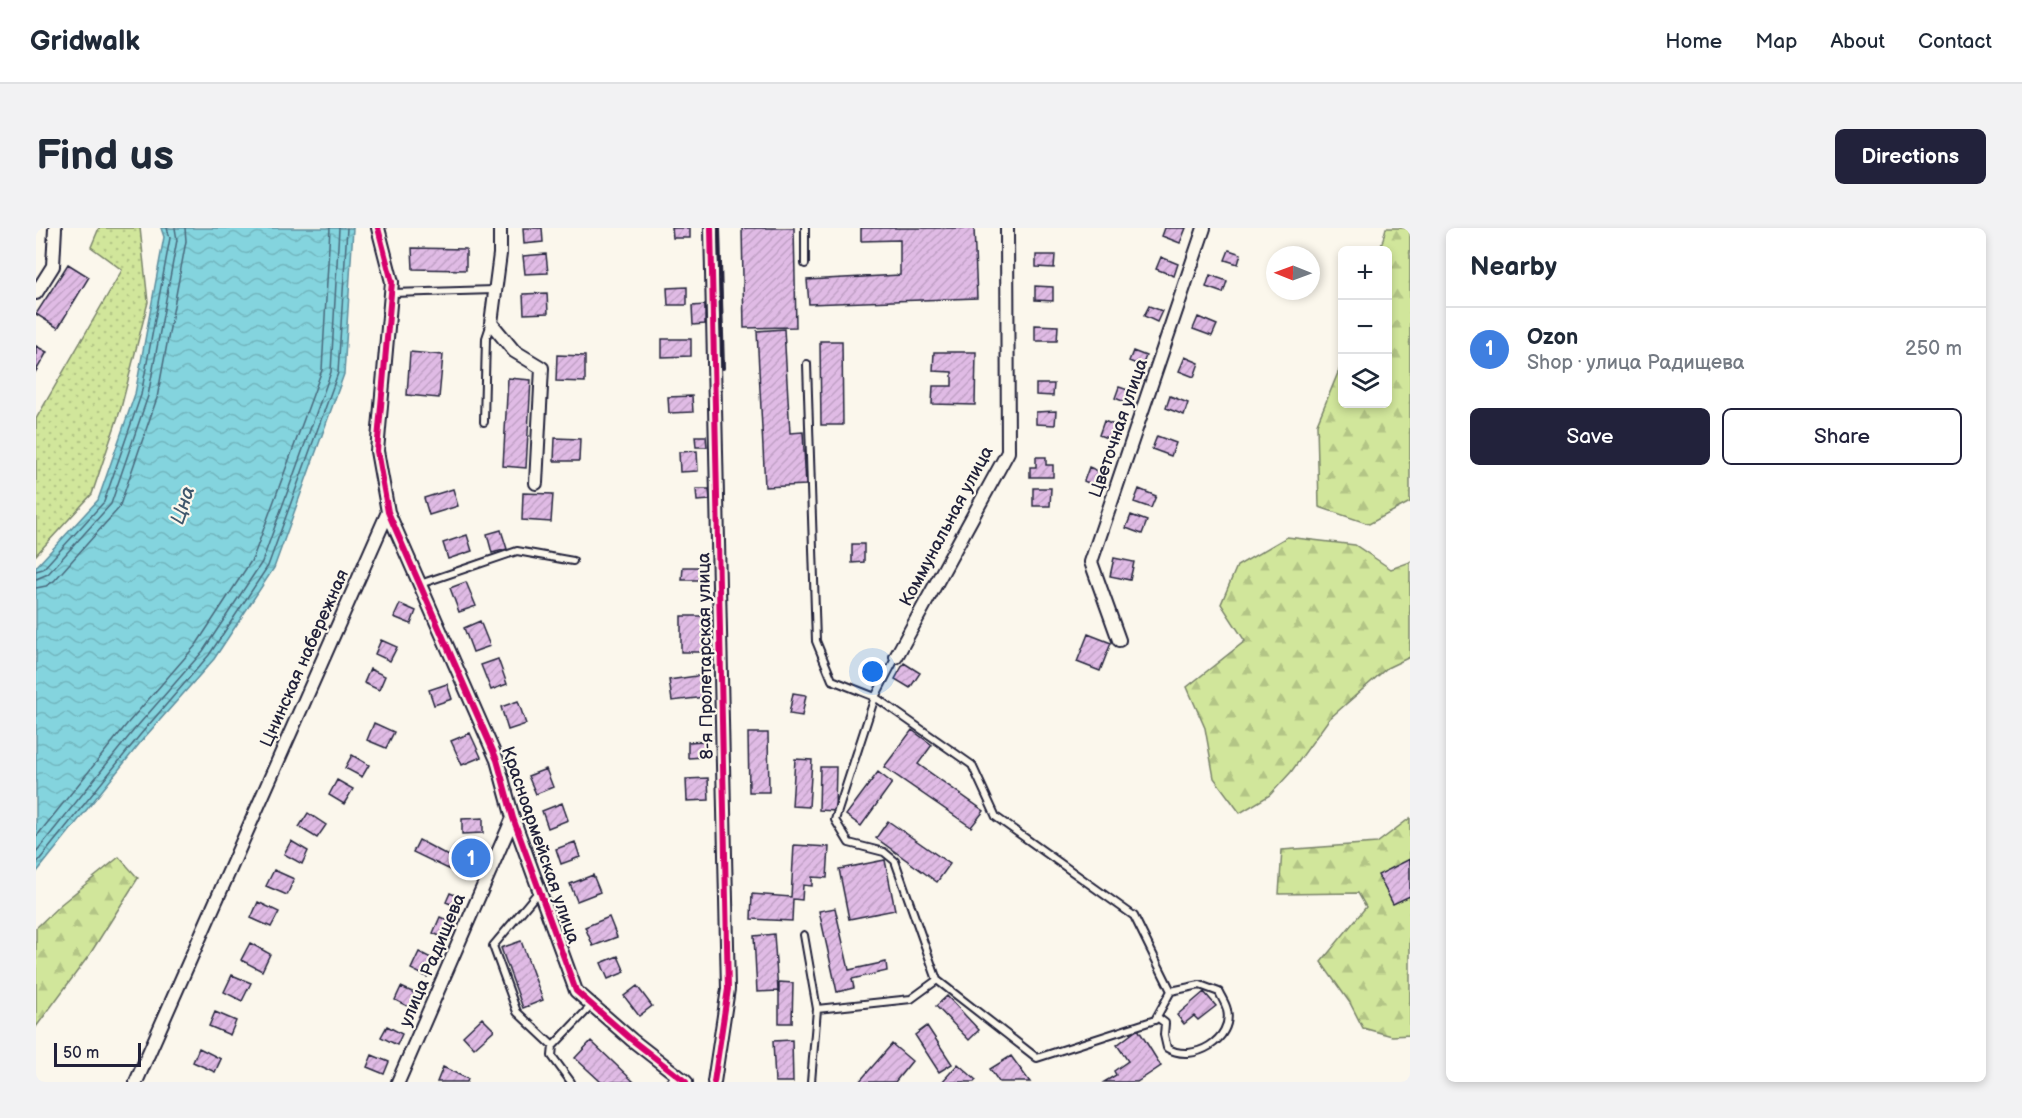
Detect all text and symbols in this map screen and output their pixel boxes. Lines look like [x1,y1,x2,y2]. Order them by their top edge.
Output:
text: Gridwalk [30,25,140,58]
text: Home [1665,29,1722,54]
text: Map [1755,29,1797,54]
text: About [1830,29,1885,54]
text: Contact [1918,29,1992,54]
button: Directions [1835,129,1986,184]
text: Find us [36,131,174,182]
north arrow [1266,246,1320,300]
map controls [1338,246,1392,408]
button: + [1338,246,1392,300]
text: Nearby [1470,252,1557,283]
button: − [1338,300,1392,354]
text: Ozon [1527,324,1578,351]
text: 1 [1485,337,1494,361]
text: 250 m [1905,337,1962,361]
text: Shop · улица Радищева [1527,351,1745,375]
button: layers [1338,354,1392,408]
street label: Цветочная улица [1085,356,1152,500]
button: Save [1470,408,1710,465]
button: Share [1722,408,1962,465]
street label: Коммунальная улица [895,442,998,610]
water label: Цна [166,483,200,527]
street label: 8-я Пролетарская улица [693,552,718,760]
street label: Цнинская набережная [256,566,353,750]
your location [858,657,887,686]
street label: Красноармейская улица [497,744,584,947]
pin: 1 [452,836,490,880]
street label: улица Радищева [395,890,470,1030]
scale bar [54,1040,141,1068]
text: 50 m [63,1044,99,1063]

